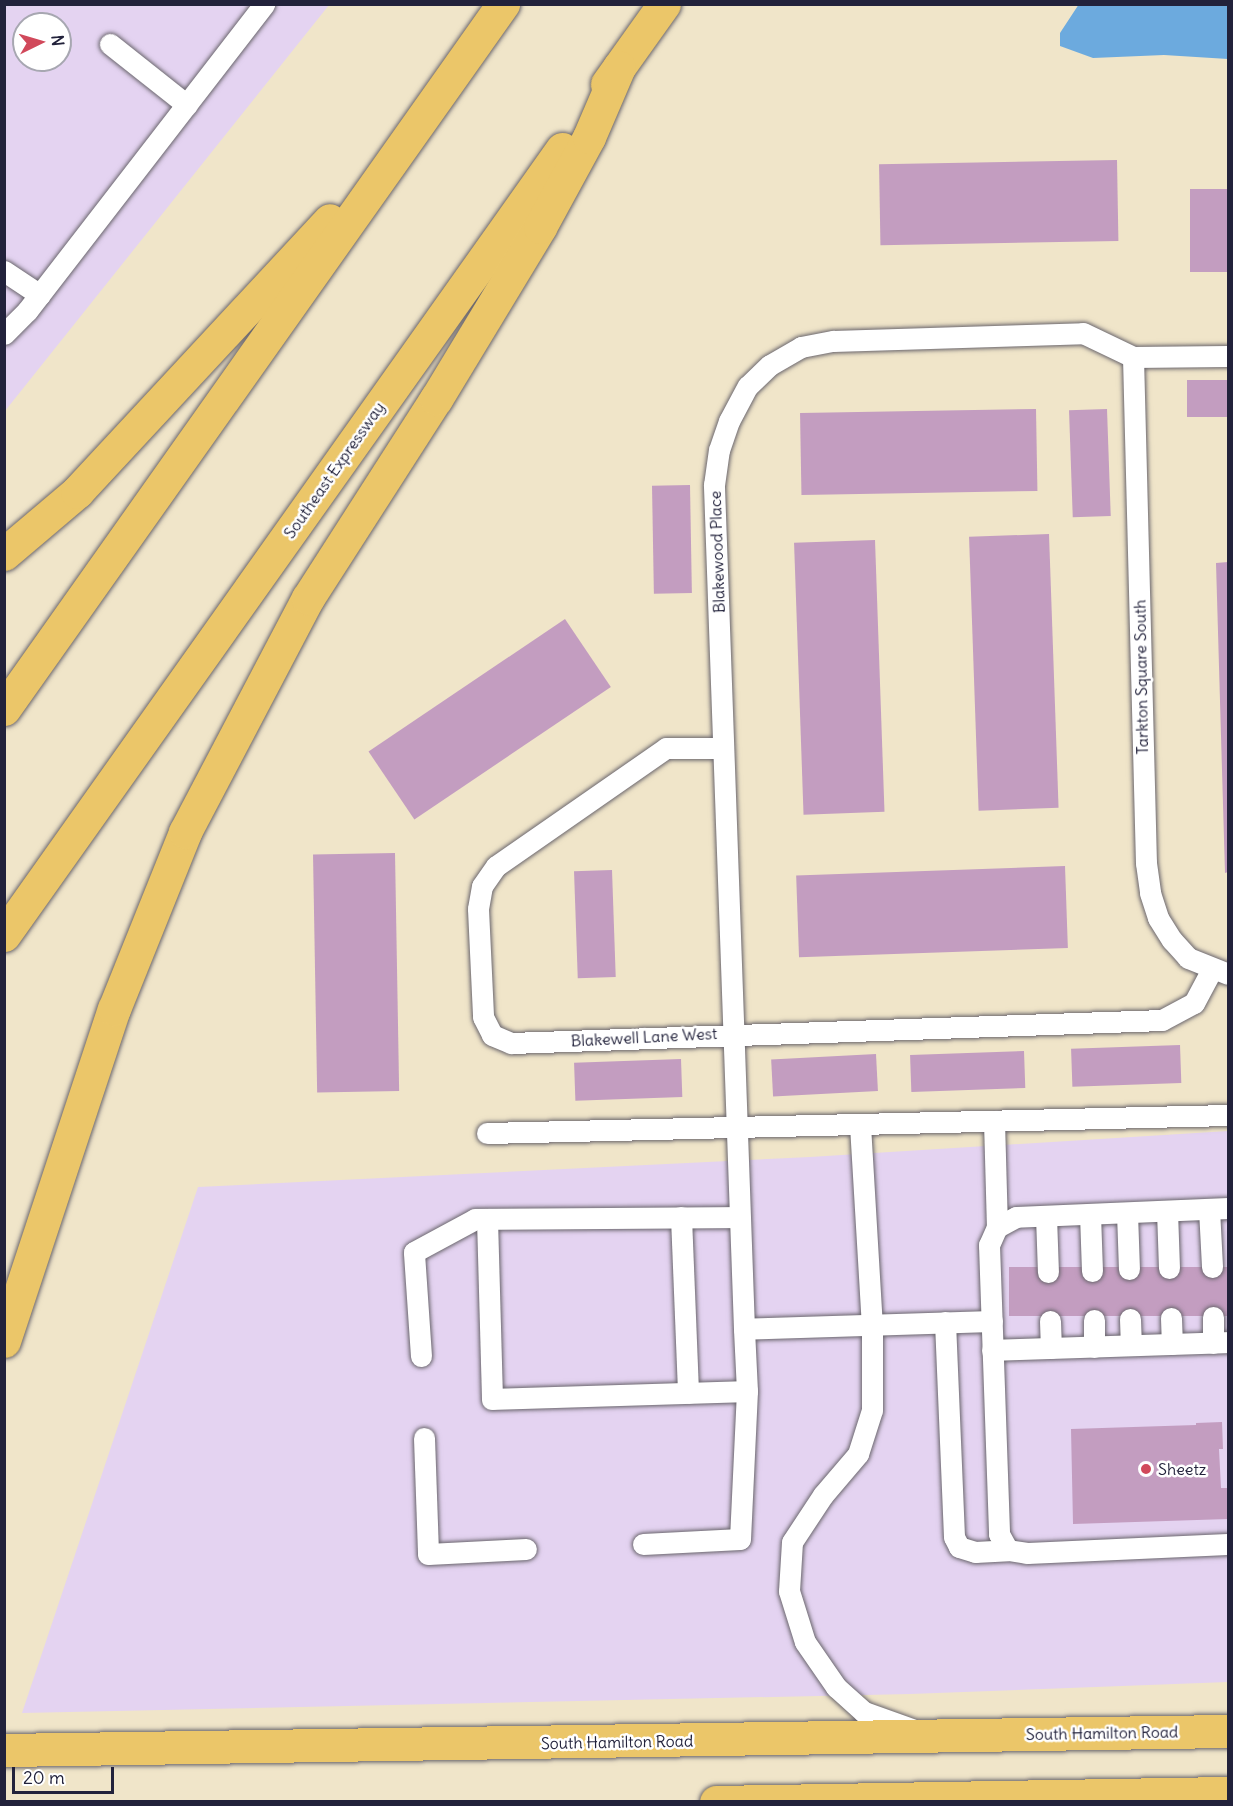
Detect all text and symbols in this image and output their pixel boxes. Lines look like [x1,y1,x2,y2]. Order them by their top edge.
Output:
north arrow [12,12,72,72]
text: N [47,34,68,47]
street label: Southeast Expressway [280,398,388,542]
street label: Blakewood Place [705,491,729,613]
street label: Tarkton Square South [1130,599,1152,755]
street label: Blakewell Lane West [570,1024,718,1050]
place label: Sheetz [1158,1459,1206,1479]
marker: Sheetz [1139,1462,1153,1476]
street label: South Hamilton Road [1026,1722,1178,1744]
street label: South Hamilton Road [541,1731,693,1753]
scale bar [15,1755,117,1793]
text: 20 m [23,1766,65,1789]

